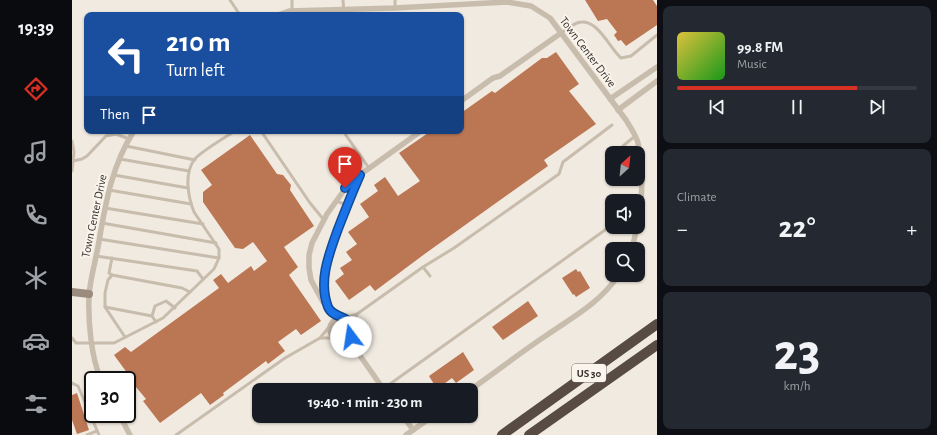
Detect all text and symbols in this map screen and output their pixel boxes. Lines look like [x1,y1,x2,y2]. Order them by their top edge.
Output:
street label: Town Center Drive [558,15,618,89]
text: 19:39 [18,20,54,38]
icon: left [100,28,152,80]
text: 210 m [166,29,231,57]
text: 99.8 FM [737,40,783,55]
text: Music [737,58,767,71]
text: Turn left [166,62,225,80]
icon: directions [22,75,50,103]
icon: previous [706,96,728,118]
icon: pause [786,96,808,118]
icon: next [866,96,888,118]
icon: arrive [138,104,160,126]
text: Then [100,107,130,122]
icon: music [22,138,50,166]
north arrow [605,146,645,186]
map controls [605,146,645,282]
pin [328,147,362,188]
icon: arrive [334,153,356,175]
street label: Town Center Drive [79,173,109,259]
text: Climate [677,191,716,204]
button: sound [605,194,645,234]
icon: phone [22,201,50,229]
text: 22° [778,213,816,243]
text: − [677,218,688,240]
text: + [906,218,917,240]
button: search [605,242,645,282]
icon: climate [22,264,50,292]
position arrow [330,316,372,358]
icon: car [22,327,50,355]
text: 23 [774,327,820,379]
road number: US 30 [572,364,606,382]
speed limit sign: 30 [84,371,136,423]
text: km/h [784,380,810,393]
icon: filters [22,390,50,418]
text: 19:40 · 1 min · 230 m [308,395,422,410]

